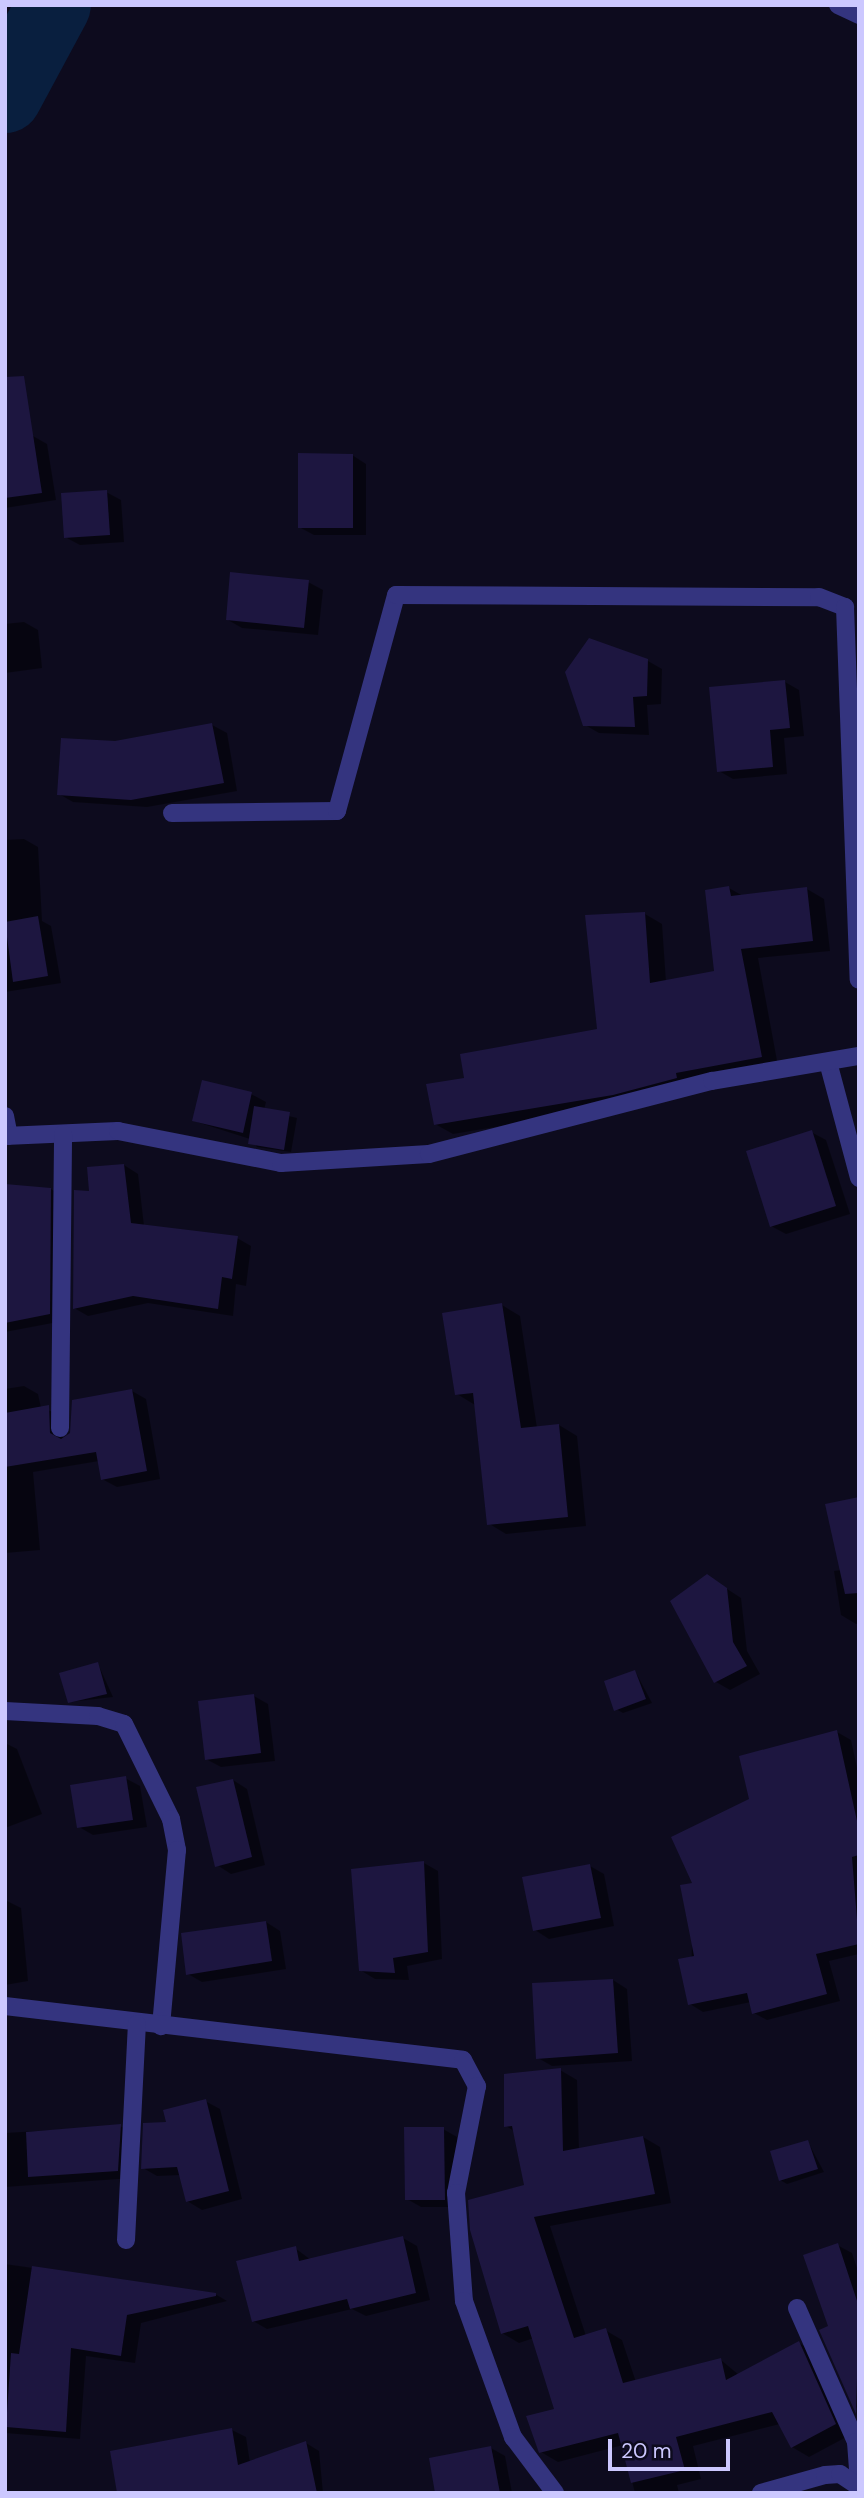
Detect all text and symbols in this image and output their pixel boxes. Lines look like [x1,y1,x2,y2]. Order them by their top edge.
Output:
scale bar [612,2424,734,2468]
text: 20 m [621,2437,672,2465]

